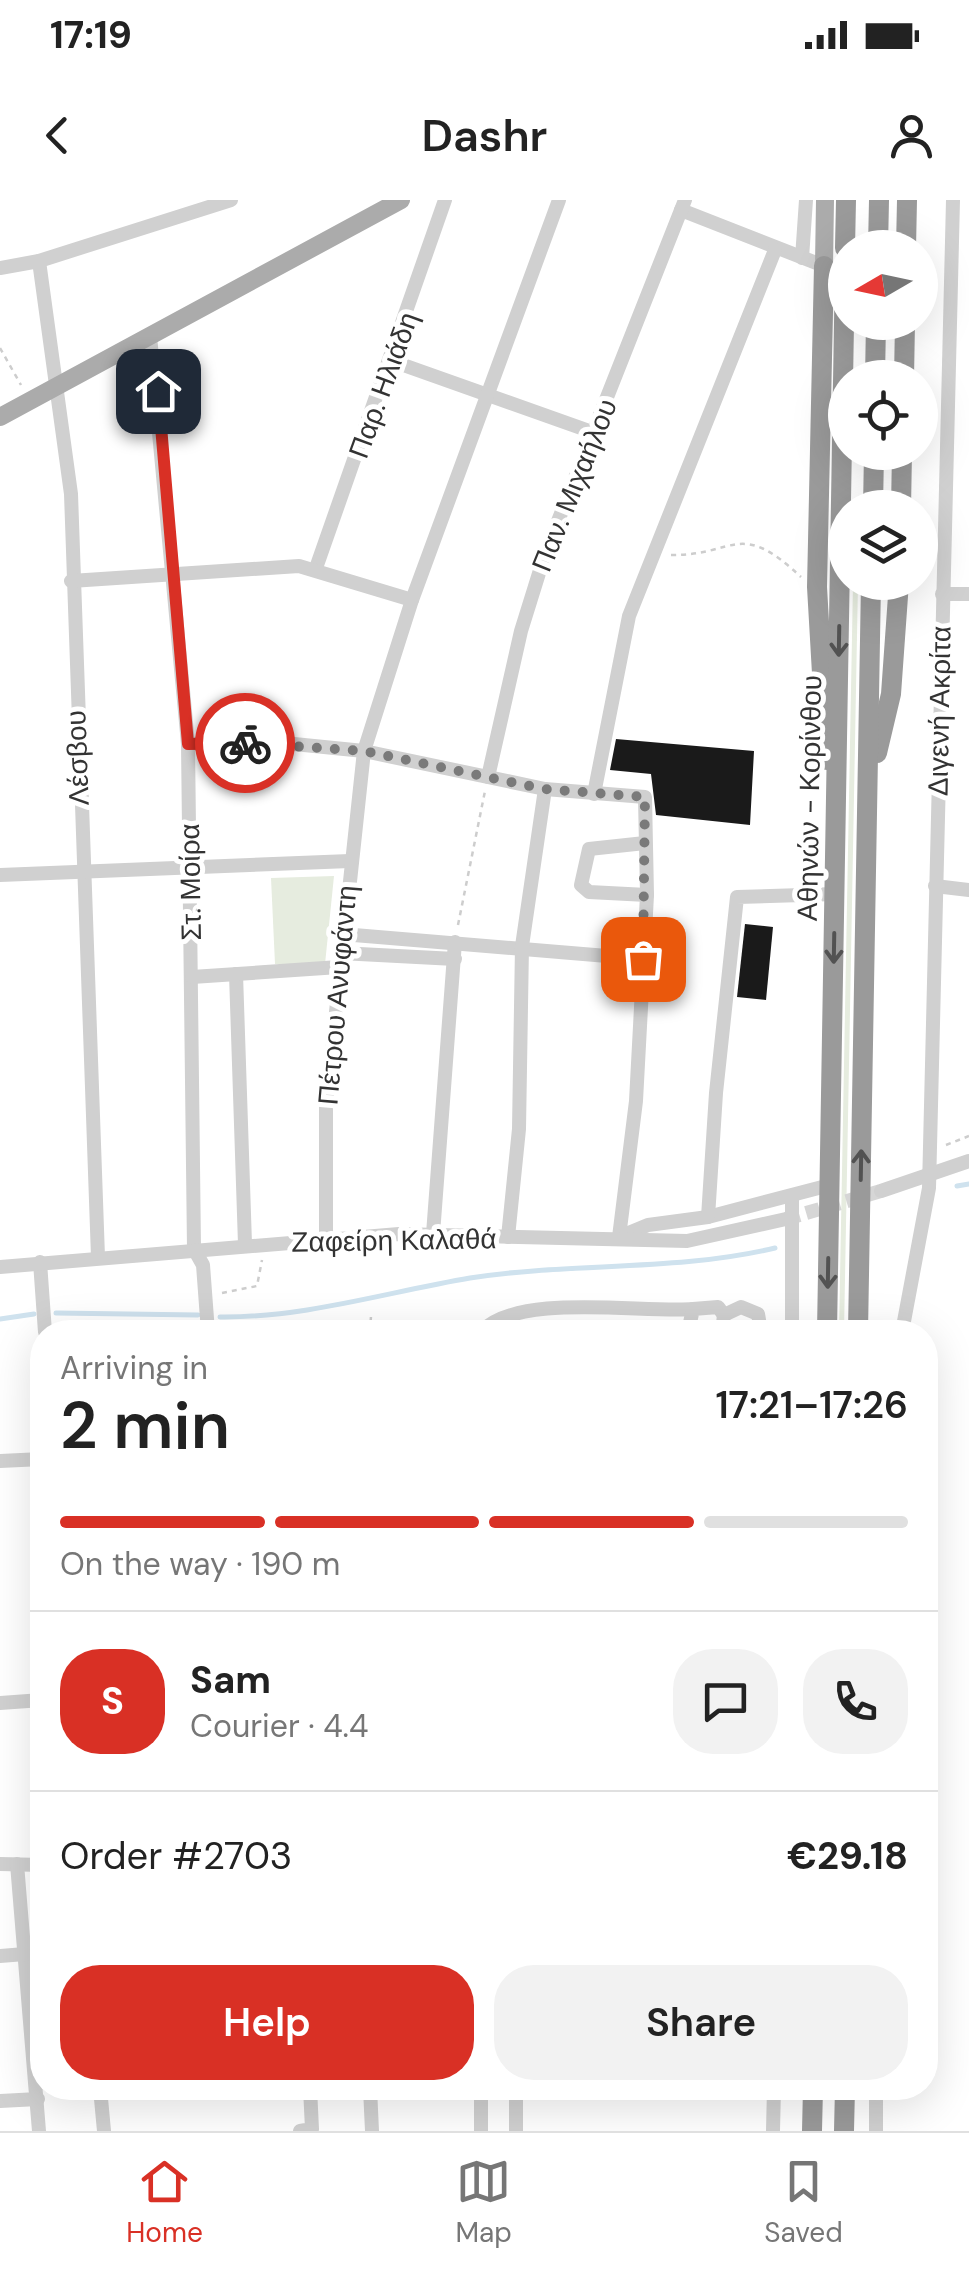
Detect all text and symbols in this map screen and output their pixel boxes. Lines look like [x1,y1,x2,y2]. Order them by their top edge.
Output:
text: 17:19 [50,10,132,60]
text: Dashr [421,106,548,165]
icon: back [30,108,85,163]
icon: person [884,108,939,163]
north arrow [828,230,938,340]
map controls [828,230,938,600]
street label: Παρ. Ηλιάδη [340,307,427,463]
pin [116,349,201,434]
button: locate [828,360,938,470]
icon: home [131,364,186,419]
street label: Παν. Μιχαήλου [523,393,626,577]
button: layers [828,490,938,600]
one-way arrow [830,624,848,657]
street label: Διγενή Ακρίτα [920,626,959,796]
street label: Αθηνών - Κορίνθου [789,675,830,921]
courier [195,693,295,793]
street label: Λέσβου [57,710,98,806]
icon: bike [218,716,273,771]
street label: Στ. Μοίρα [171,823,210,941]
street label: Πέτρου Ανυφάντη [309,884,366,1106]
pin [601,917,686,1002]
icon: bag [616,932,671,987]
one-way arrow [824,932,844,964]
one-way arrow [851,1150,870,1182]
street label: Ζαφείρη Καλαθά [291,1220,497,1261]
one-way arrow [818,1256,838,1289]
text: Arriving in [60,1347,208,1389]
text: 17:21–17:26 [715,1380,908,1430]
text: 2 min [60,1384,230,1468]
text: On the way · 190 m [60,1543,340,1585]
button: chat [673,1649,778,1754]
button: phone [803,1649,908,1754]
text: Sam [190,1655,271,1705]
text: S [101,1676,124,1726]
text: Courier · 4.4 [190,1705,368,1747]
text: Order #2703 [60,1831,292,1881]
text: €29.18 [787,1831,908,1881]
button: Help [60,1965,474,2080]
button: Share [494,1965,908,2080]
tab: Home [126,2154,203,2251]
tab: Map [455,2154,512,2251]
tab: Saved [764,2154,843,2251]

